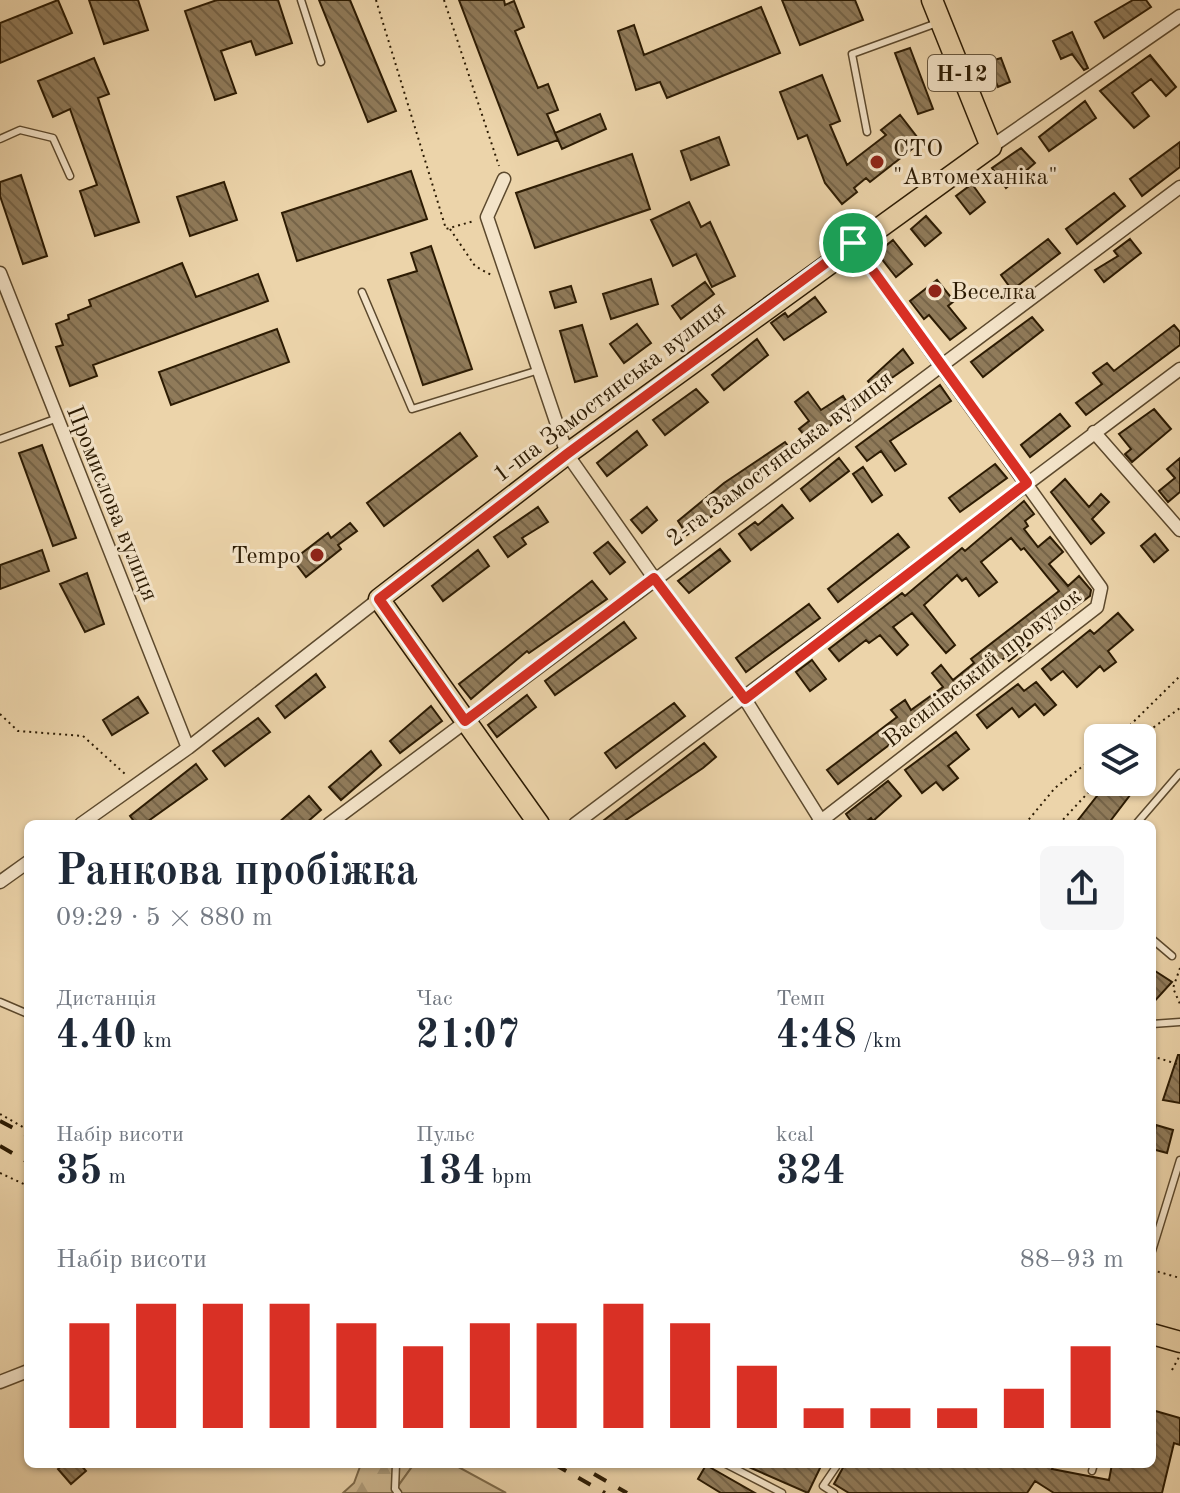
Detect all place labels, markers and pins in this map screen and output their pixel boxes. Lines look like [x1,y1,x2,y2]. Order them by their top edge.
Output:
place label: СТО "Автомеханіка" [893,138,1058,190]
marker: СТО "Автомеханіка" [868,153,886,171]
pin [819,209,887,277]
place label: Веселка [951,281,1036,305]
marker: Веселка [926,282,944,300]
place label: Tempo [231,545,301,569]
marker: Tempo [308,546,326,564]

